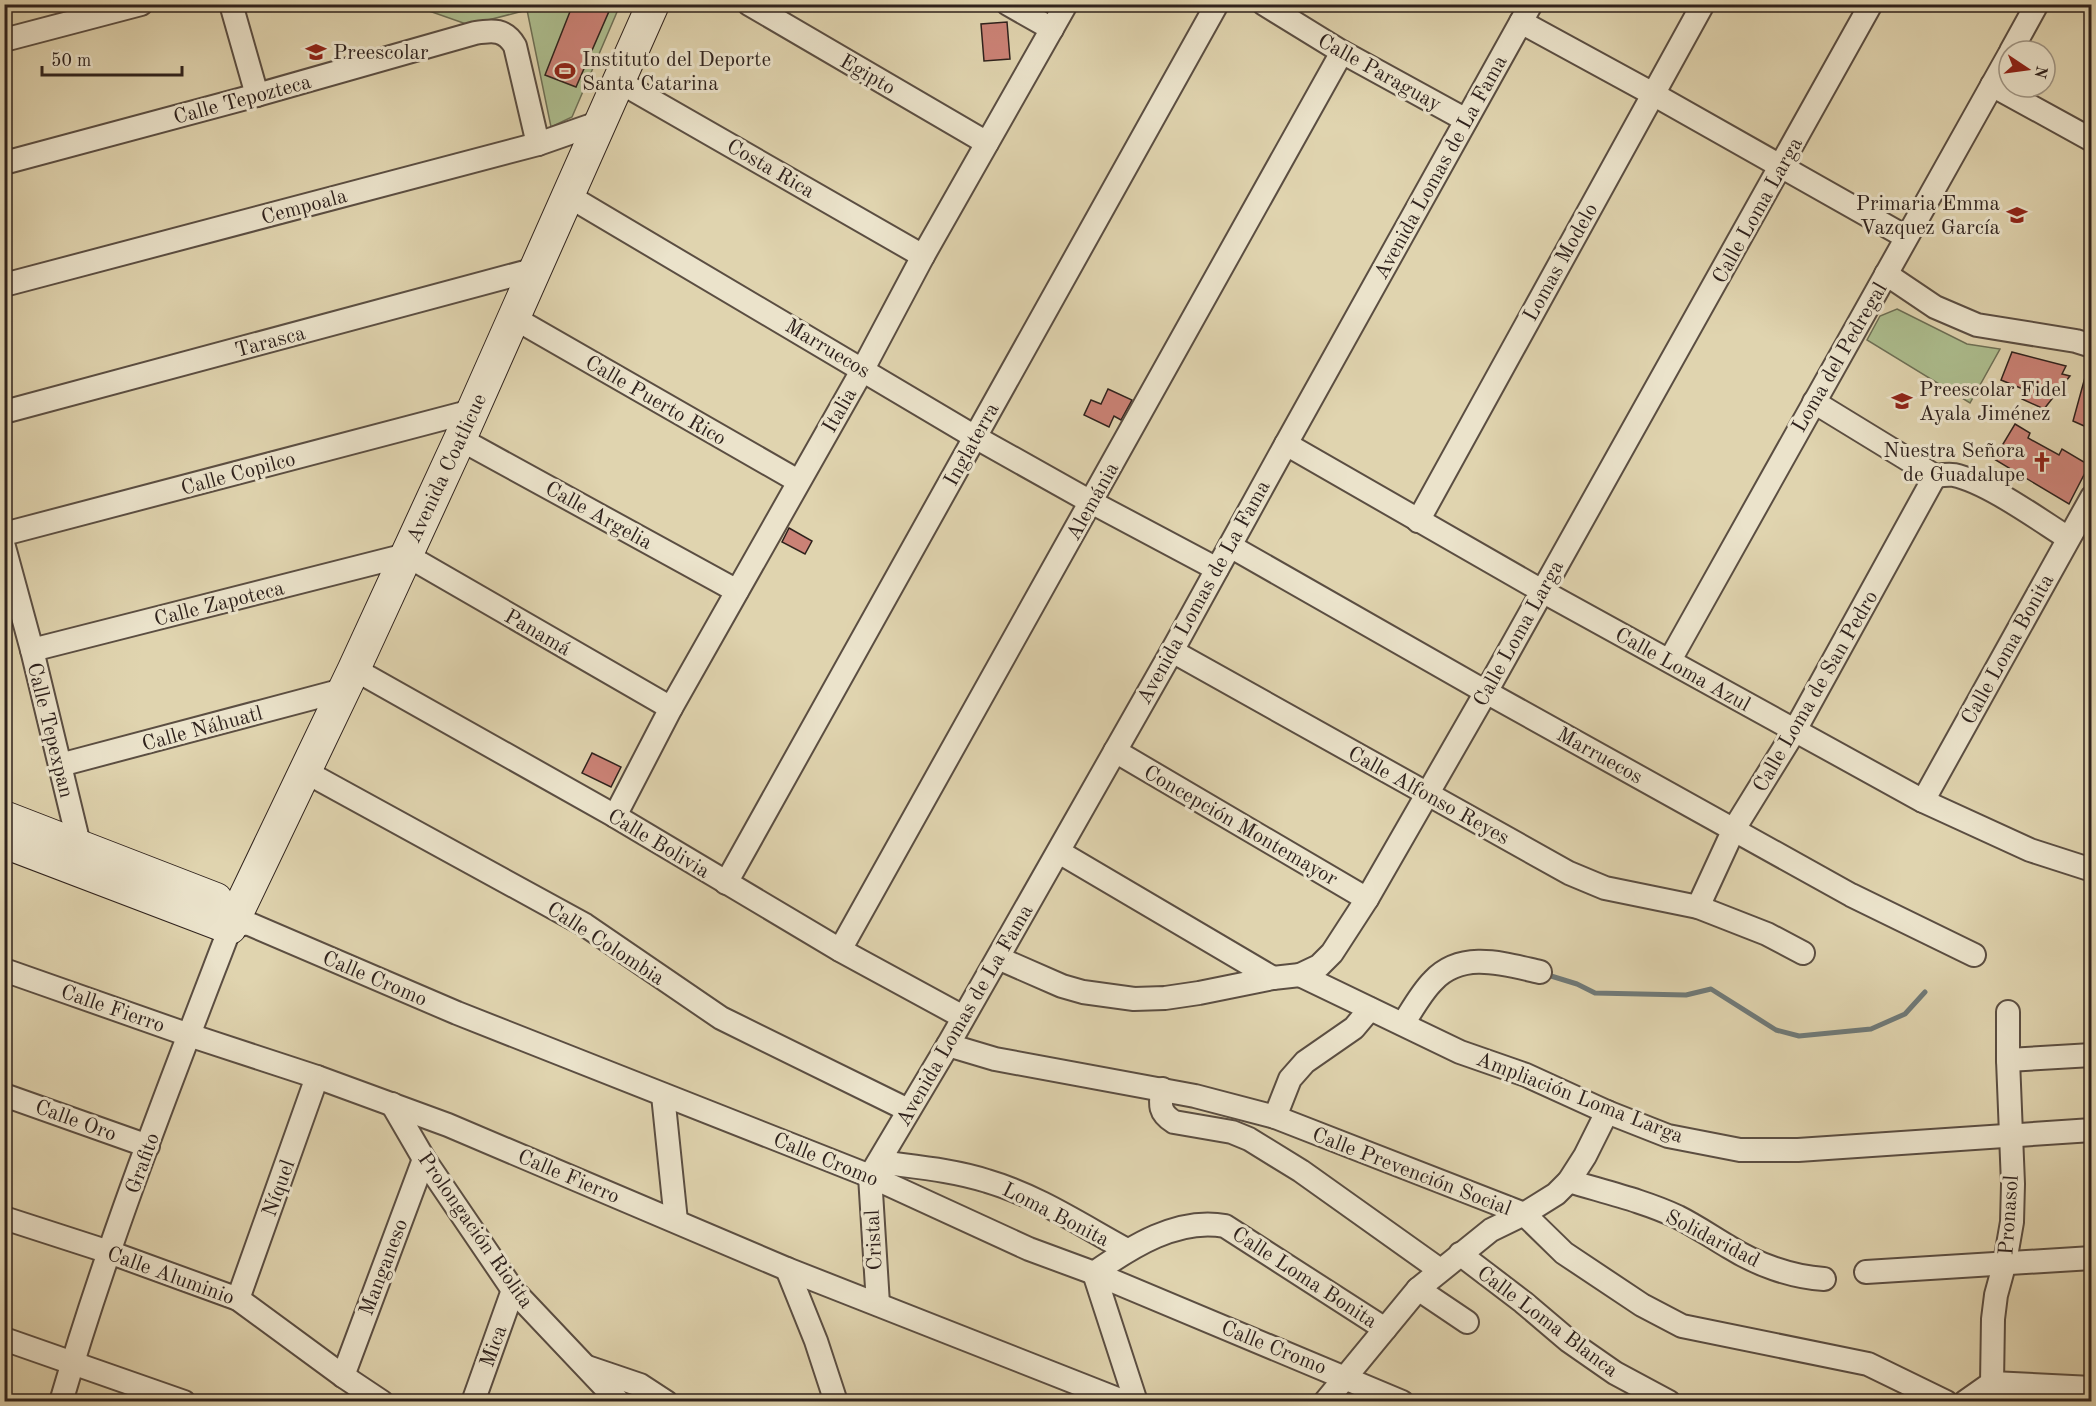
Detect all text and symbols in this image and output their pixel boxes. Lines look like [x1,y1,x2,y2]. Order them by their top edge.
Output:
street label: Calle Paraguay [1314,31,1445,116]
scale bar [42,39,182,77]
north arrow [1997,39,2057,99]
school or university icon: Preescolar [304,40,328,64]
place label: Preescolar [333,43,429,64]
place label: Instituto del Deporte Santa Catarina [582,50,771,95]
street label: Egipto [836,51,899,99]
text: 50 m [51,52,91,70]
street label: Avenida Lomas de La Fama [1371,52,1512,283]
sports icon: Instituto del Deporte Santa Catarina [553,59,577,83]
text: N [2030,64,2049,80]
street label: Calle Tepozteca [171,72,314,129]
street label: Calle Loma Larga [1709,134,1807,287]
street label: Costa Rica [723,136,818,203]
street label: Cempoala [259,186,350,229]
place label: Primaria Emma Vazquez García [1856,194,2000,239]
street label: Lomas Modelo [1520,200,1602,325]
school or university icon: Primaria Emma Vazquez García [2005,203,2029,227]
street label: Loma del Pedregal [1789,279,1892,436]
street label: Marruecos [781,316,873,383]
street label: Tarasca [233,323,308,362]
street label: Calle Puerto Rico [581,352,729,450]
place label: Preescolar Fidel Ayala Jiménez [1919,380,2067,425]
street label: Italia [819,385,861,437]
school or university icon: Preescolar Fidel Ayala Jiménez [1890,389,1914,413]
street label: Avenida Coatlicue [404,391,491,547]
street label: Inglaterra [941,400,1004,490]
place label: Nuestra Señora de Guadalupe [1883,441,2025,486]
street label: Calle Copilco [179,449,298,500]
church icon: Nuestra Señora de Guadalupe [2030,450,2054,474]
street label: Alemánia [1063,459,1123,544]
street label: Avenida Lomas de La Fama [1134,477,1275,708]
street label: Calle Argelia [541,478,655,554]
street label: Calle Loma Larga [1470,557,1568,710]
street label: Calle Loma Bonita [1958,571,2058,728]
street label: Calle Zapoteca [152,578,287,631]
street label: Calle Loma de San Pedro [1750,587,1883,796]
street label: Panamá [501,606,574,661]
street label: Calle Loma Azul [1611,625,1754,716]
street label: Calle Tepexpan [23,661,76,800]
street label: Calle Náhuatl [140,703,265,756]
street label: Marruecos [1553,724,1646,788]
street label: Calle Alfonso Reyes [1344,743,1512,849]
street label: Concepción Montemayor [1140,762,1341,891]
street label: Calle Bolivia [604,806,713,883]
street label: Calle Colombia [543,899,668,990]
street label: Avenida Lomas de La Fama [893,901,1037,1130]
street label: Calle Cromo [319,948,430,1011]
street label: Calle Fierro [58,982,167,1037]
street label: Ampliación Loma Larga [1473,1049,1686,1148]
street label: Calle Oro [32,1097,119,1146]
street label: Calle Prevención Social [1309,1125,1514,1220]
street label: Grafito [123,1130,164,1197]
street label: Calle Cromo [770,1130,881,1191]
street label: Calle Fierro [514,1147,622,1208]
street label: Prolongación Riolita [413,1149,536,1313]
street label: Níquel [259,1157,299,1220]
street label: Pronasol [1996,1174,2023,1256]
street label: Loma Bonita [998,1179,1112,1251]
street label: Solidaridad [1662,1207,1763,1272]
street label: Cristal [862,1209,887,1271]
street label: Manganeso [356,1216,412,1319]
street label: Calle Loma Bonita [1228,1224,1381,1333]
street label: Calle Aluminio [104,1244,237,1309]
street label: Calle Loma Blanca [1473,1263,1621,1382]
street label: Calle Cromo [1218,1318,1329,1379]
street label: Mica [477,1323,512,1370]

